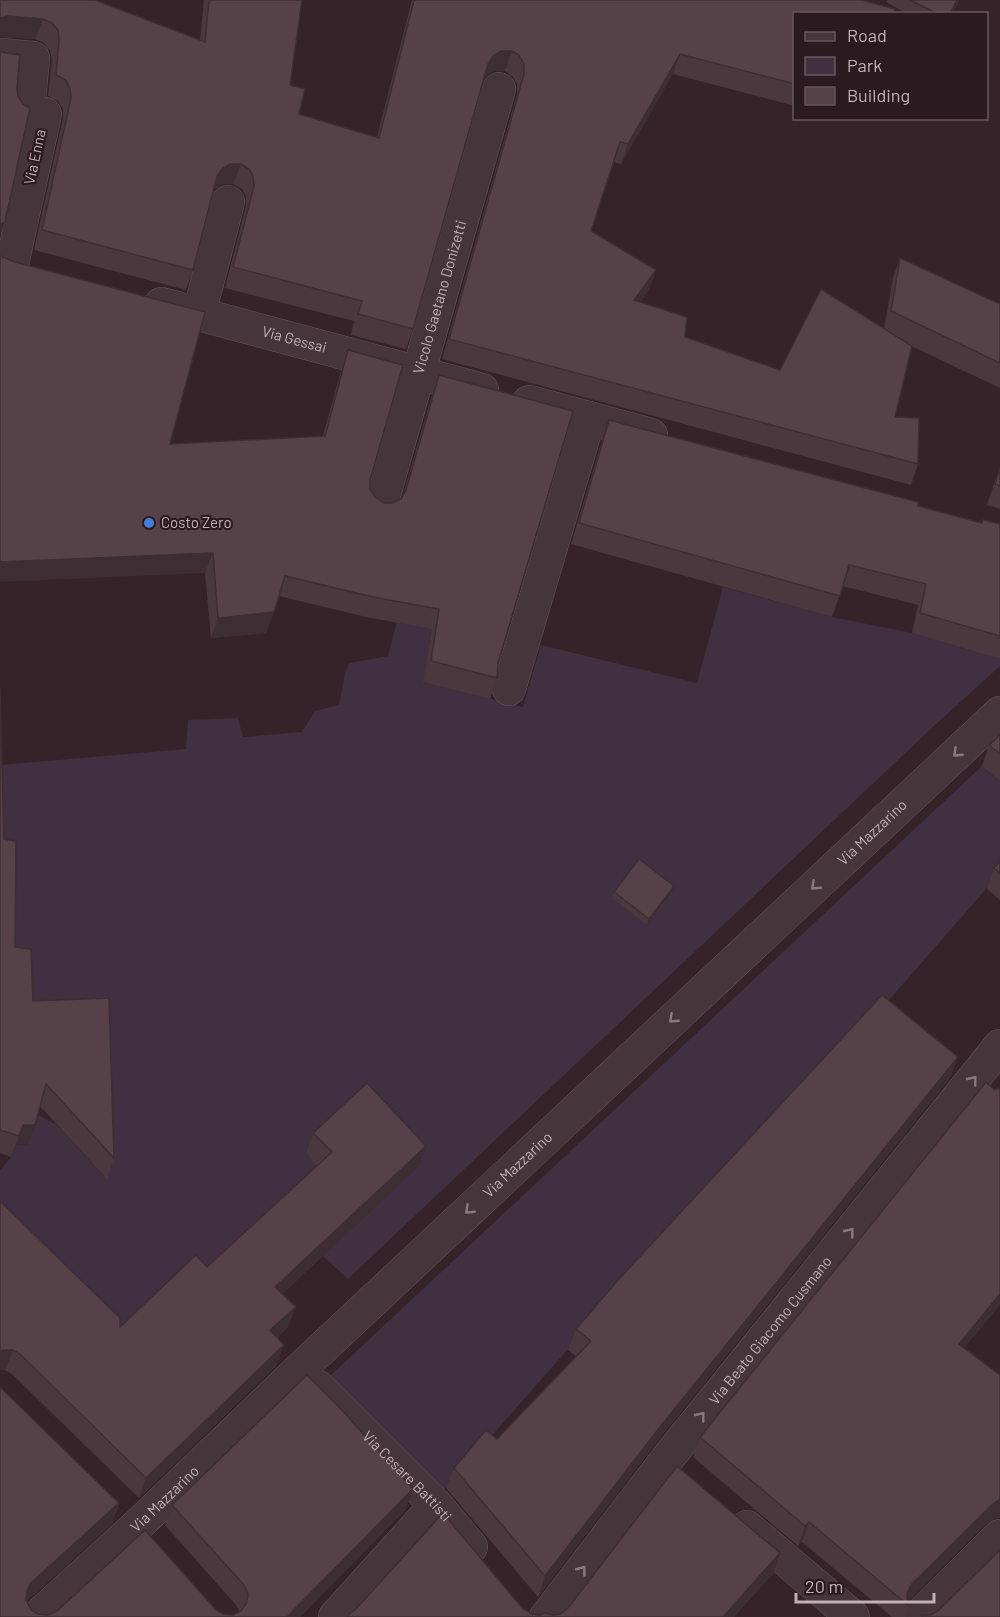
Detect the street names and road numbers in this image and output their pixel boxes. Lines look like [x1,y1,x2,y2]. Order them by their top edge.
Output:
street label: Via Enna [19,127,49,186]
street label: Vicolo Gaetano Donizetti [409,218,469,376]
street label: Via Gessai [260,321,329,356]
street label: Via Mazzarino [833,795,910,869]
street label: Via Mazzarino [479,1127,555,1201]
street label: Via Beato Giacomo Cusmano [705,1252,835,1408]
street label: Via Cesare Battisti [359,1427,456,1525]
street label: Via Mazzarino [126,1461,202,1535]

